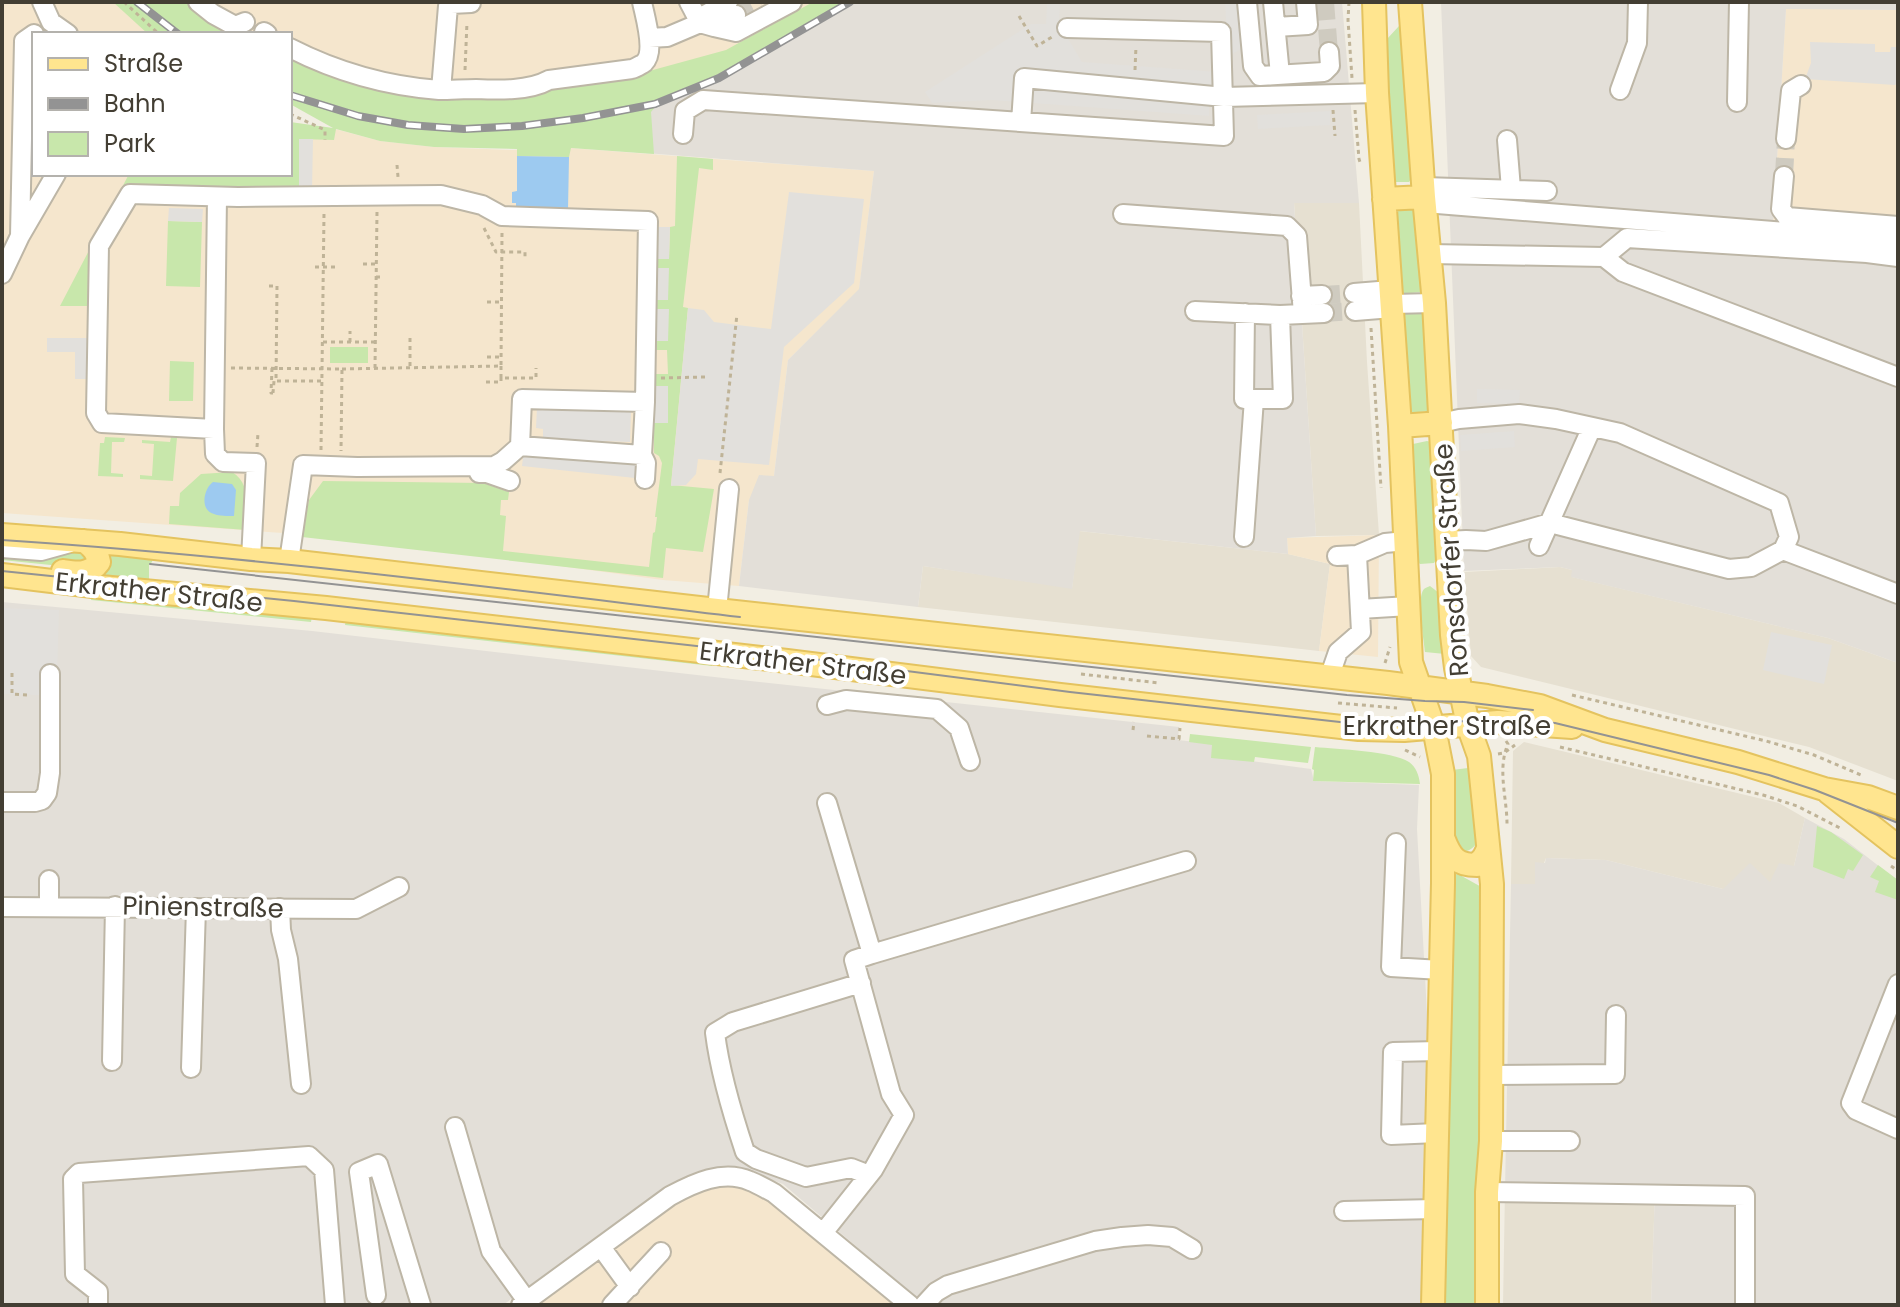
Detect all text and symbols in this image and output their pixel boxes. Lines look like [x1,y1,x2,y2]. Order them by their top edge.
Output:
legend [32,32,292,176]
text: Straße [104,47,183,80]
text: Bahn [104,87,166,120]
text: Park [104,127,156,160]
street label: Ronsdorfer Straße [1425,442,1477,678]
street label: Erkrather Straße [53,563,265,621]
street label: Erkrather Straße [697,632,909,694]
street label: Erkrather Straße [1343,708,1551,744]
street label: Pinienstraße [122,888,284,926]

